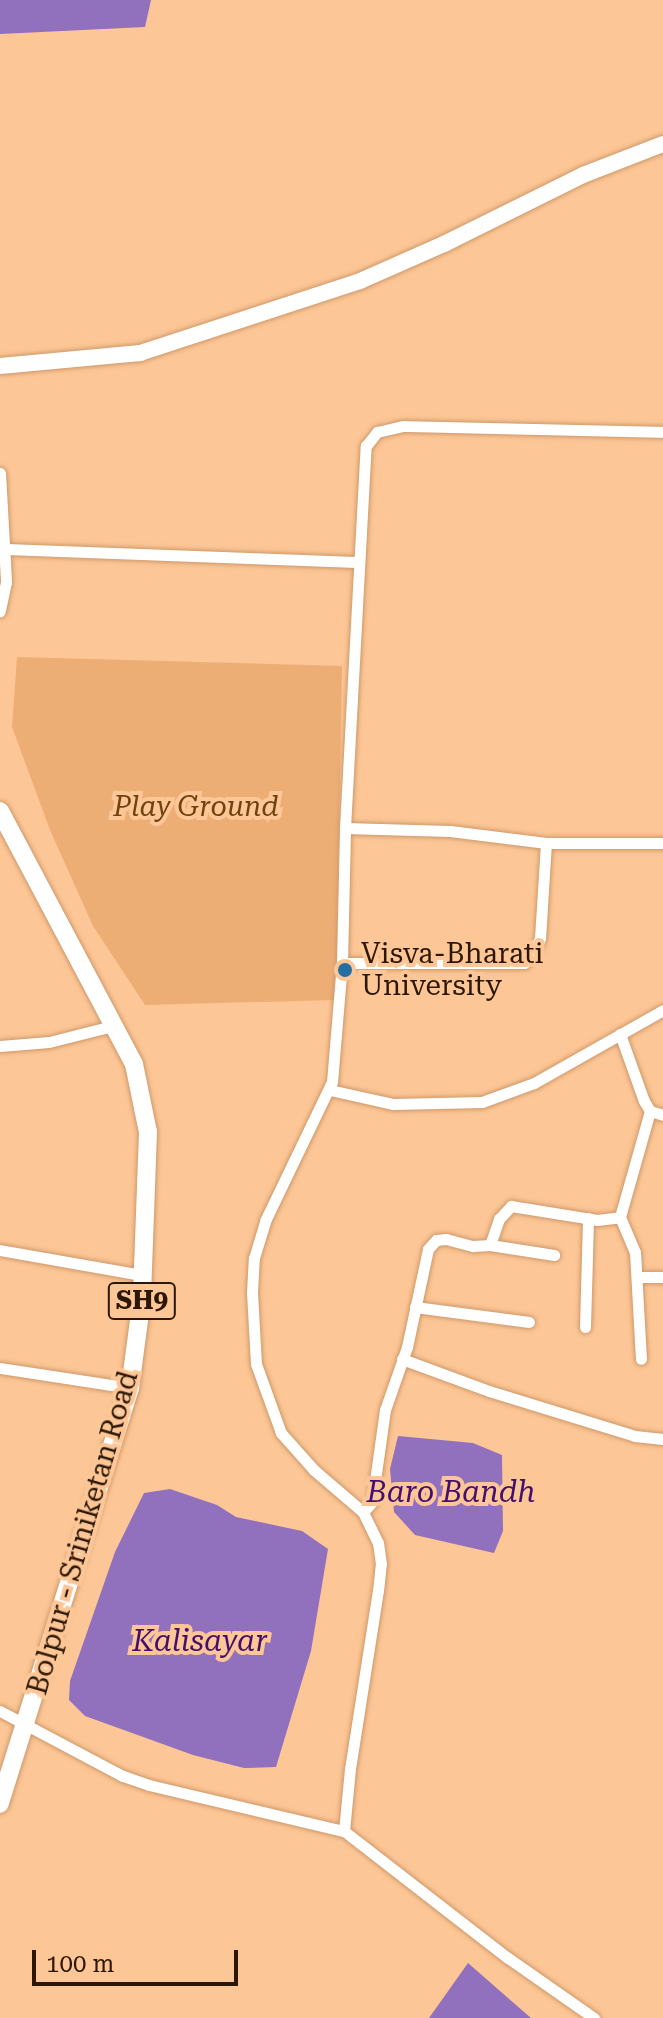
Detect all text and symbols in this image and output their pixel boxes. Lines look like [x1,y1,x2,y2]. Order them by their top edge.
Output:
park label: Play Ground [113,790,279,824]
place label: Visva-Bharati University [361,937,543,1003]
marker: Visva-Bharati University [336,961,354,979]
road number: SH9 [106,1279,178,1323]
street label: Bolpur - Sriniketan Road [21,1367,145,1699]
water label: Baro Bandh [367,1474,535,1510]
water label: Kalisayar [132,1623,268,1659]
scale bar [36,1934,242,1984]
text: 100 m [46,1950,114,1978]

